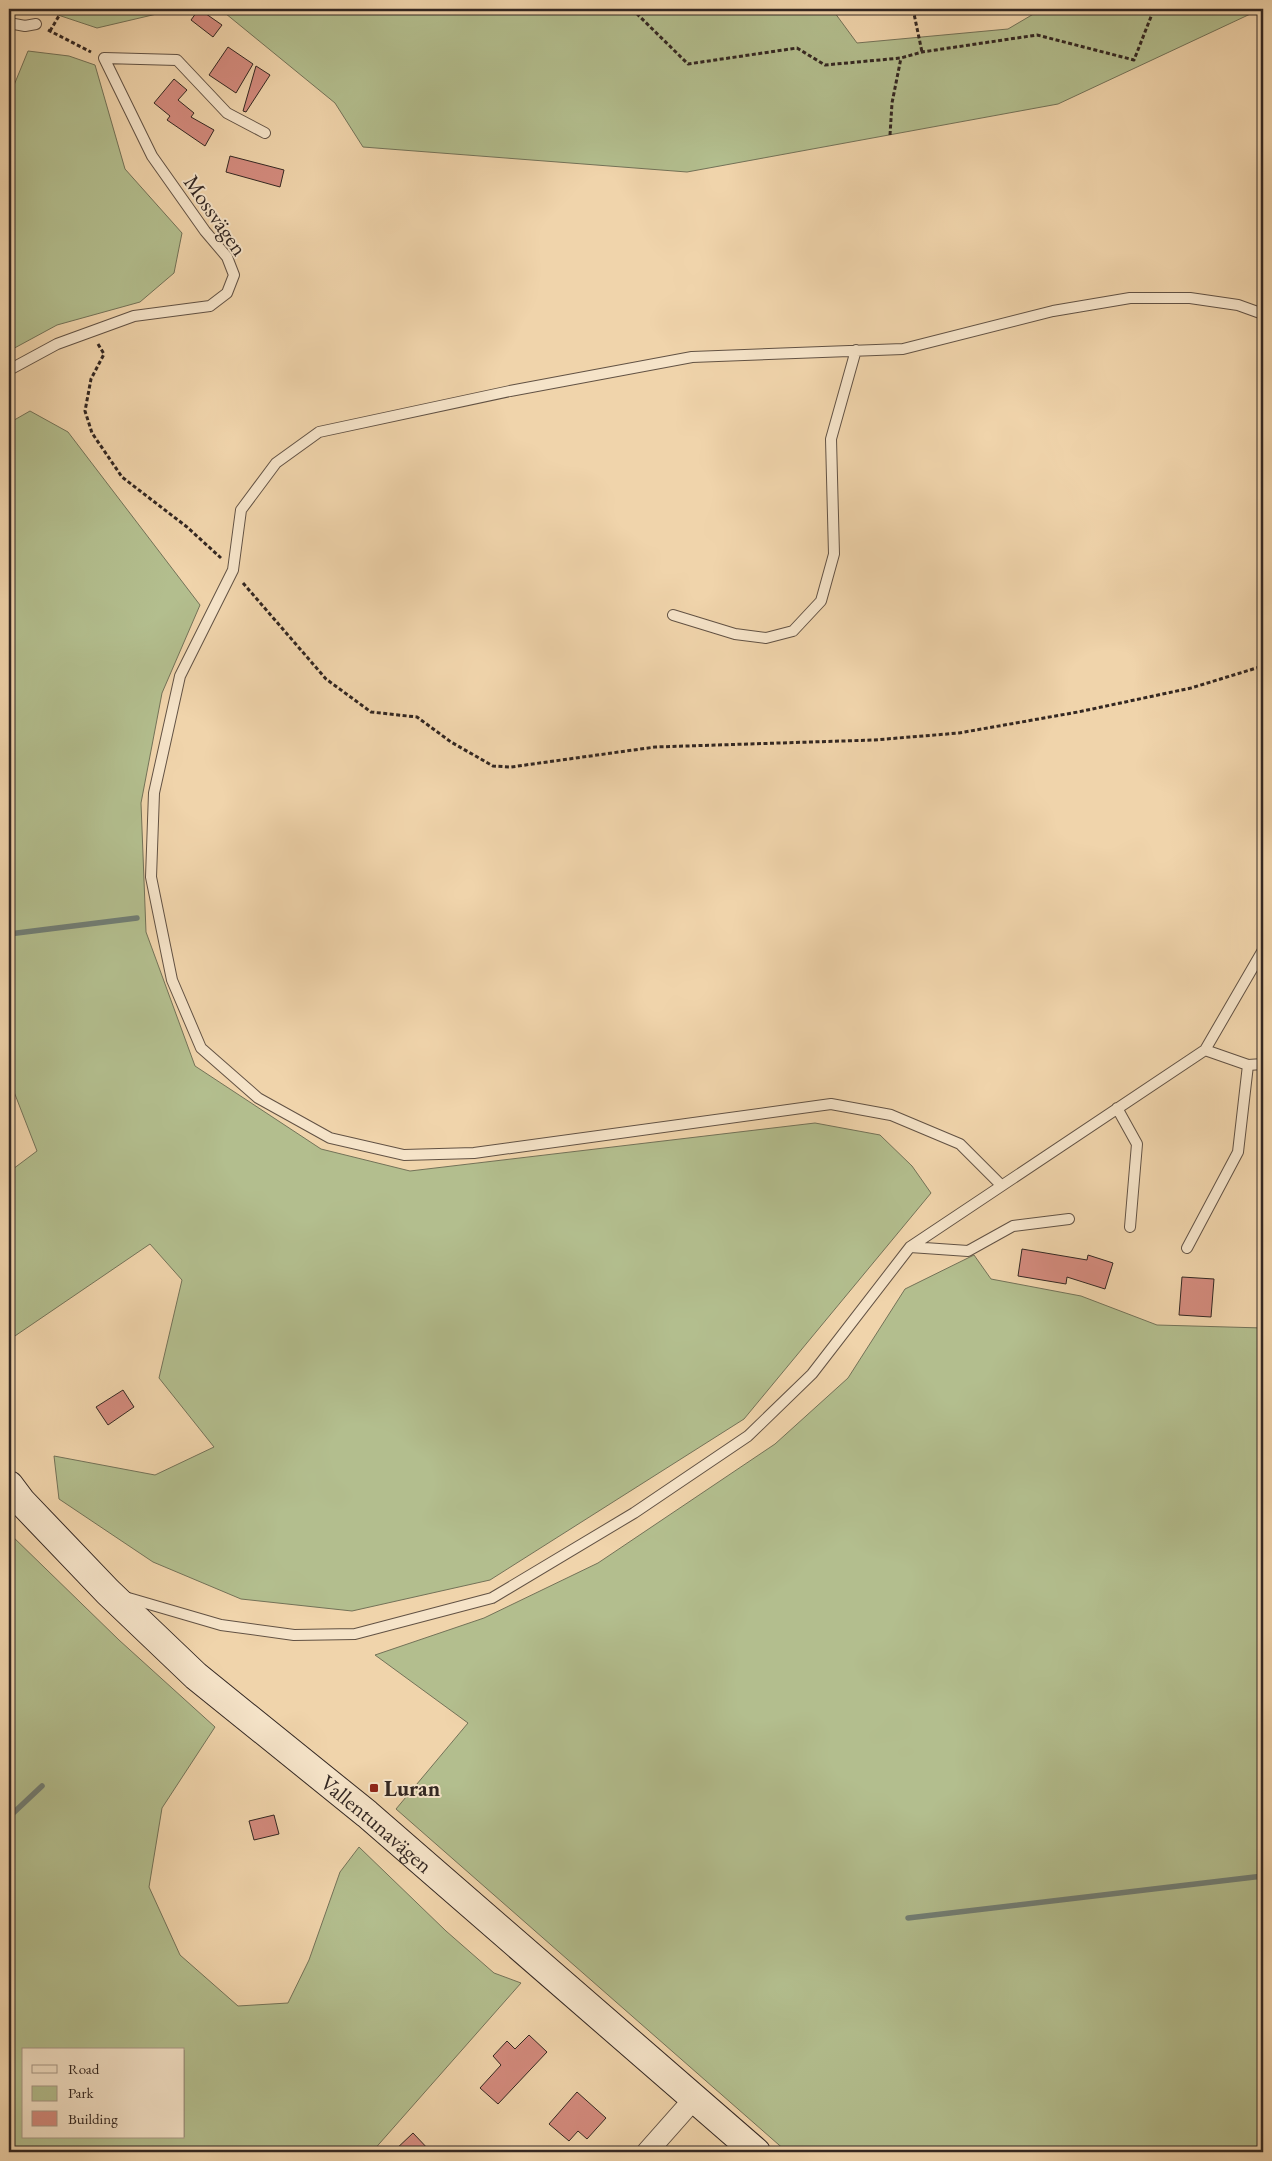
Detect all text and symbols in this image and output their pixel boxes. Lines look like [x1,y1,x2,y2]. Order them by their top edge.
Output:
street label: Mossvägen [177,169,254,262]
street label: Vallentunavägen [314,1768,439,1880]
place label: Luran [384,1774,441,1803]
marker: Luran [368,1782,380,1794]
legend [22,2048,185,2138]
text: Road [68,2059,100,2078]
text: Park [68,2083,95,2102]
text: Building [68,2109,118,2128]

